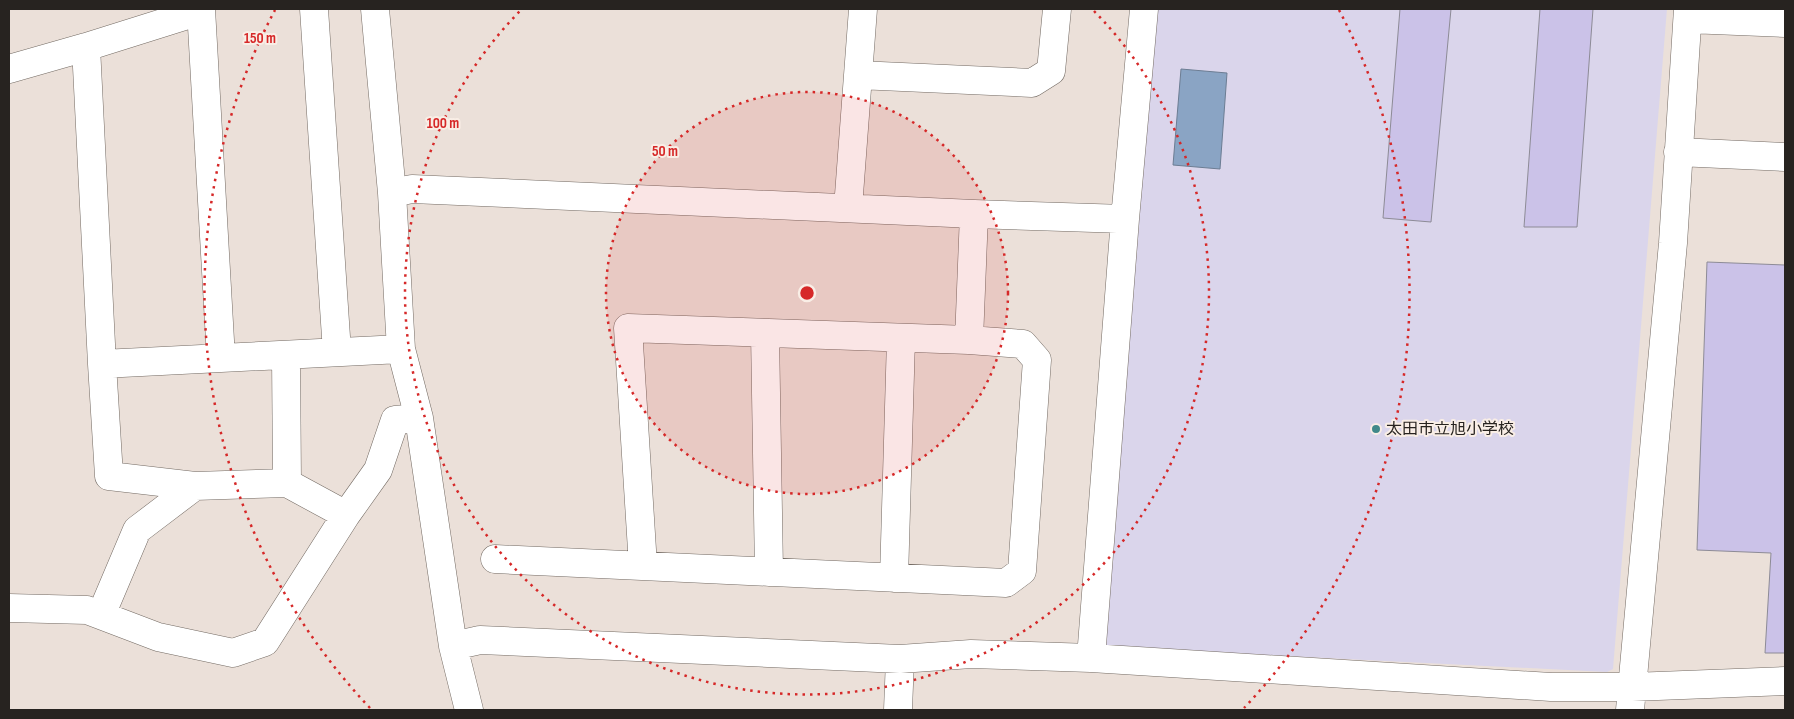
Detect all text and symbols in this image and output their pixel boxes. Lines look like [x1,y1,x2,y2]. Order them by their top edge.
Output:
text: 150 m [244,29,276,48]
text: 100 m [427,114,459,133]
text: 50 m [652,142,678,161]
centre of rings [798,284,816,302]
place label: 太田市立旭小学校 [1386,420,1514,439]
marker: 太田市立旭小学校 [1370,423,1382,435]

